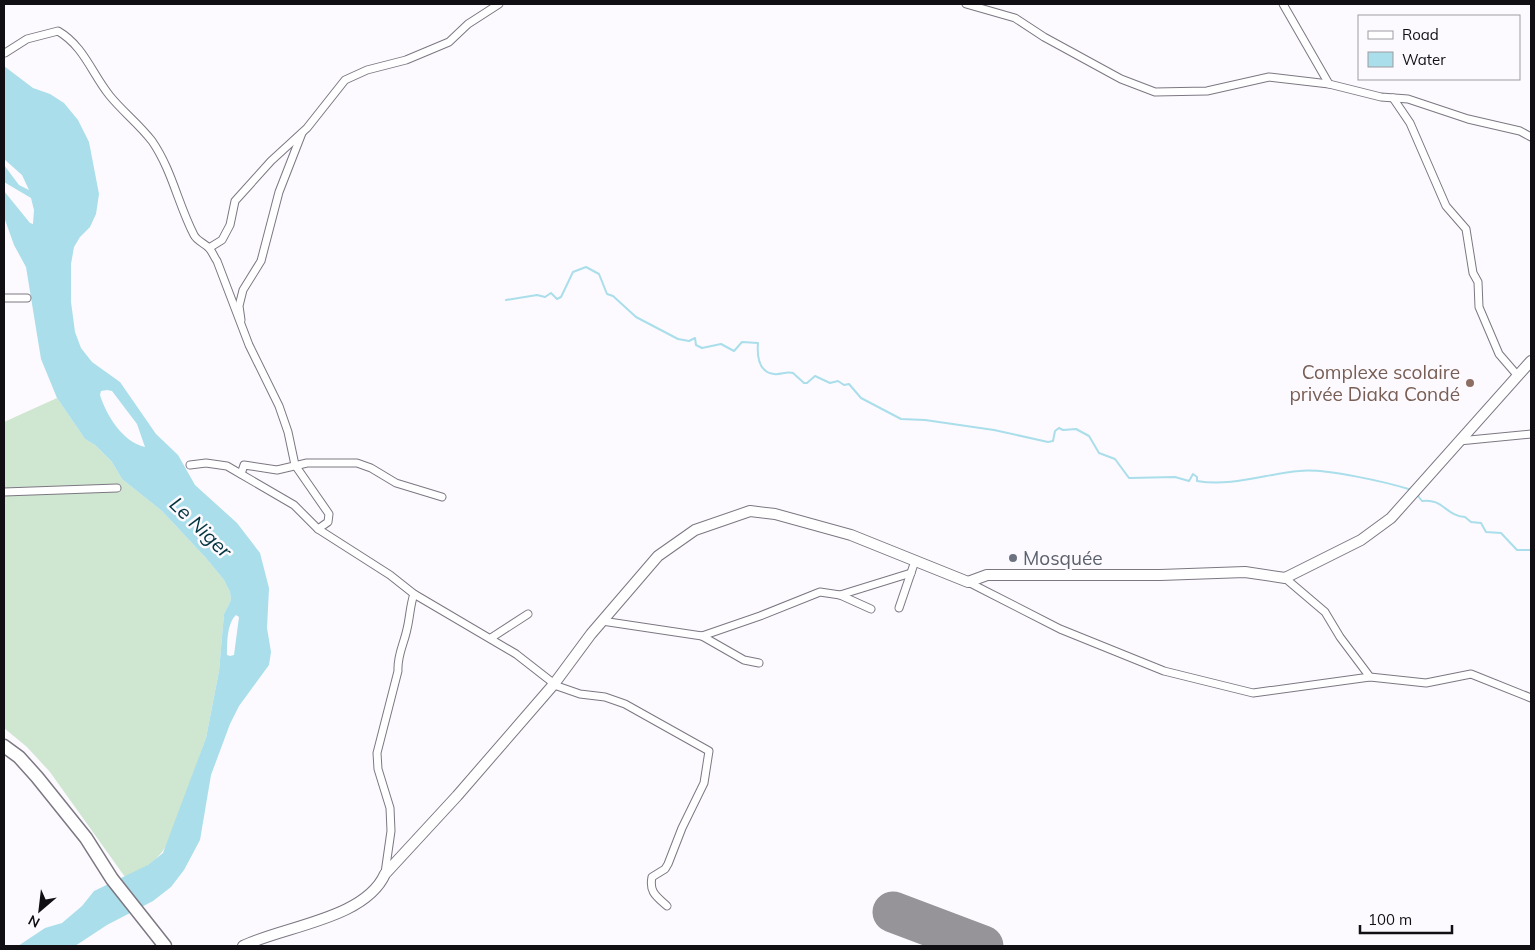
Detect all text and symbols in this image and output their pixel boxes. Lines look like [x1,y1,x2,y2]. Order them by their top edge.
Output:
legend [1358,15,1520,80]
text: Road [1402,25,1439,44]
text: Water [1402,50,1446,69]
place label: Complexe scolaire privée Diaka Condé [1289,360,1460,406]
marker: Complexe scolaire privée Diaka Condé [1464,377,1476,389]
water label: Le Niger [165,491,238,563]
place label: Mosquée [1023,546,1103,570]
marker: Mosquée [1007,552,1019,564]
north arrow [15,885,65,935]
scale bar [1360,902,1452,934]
text: 100 m [1368,910,1412,929]
text: N [25,911,43,932]

